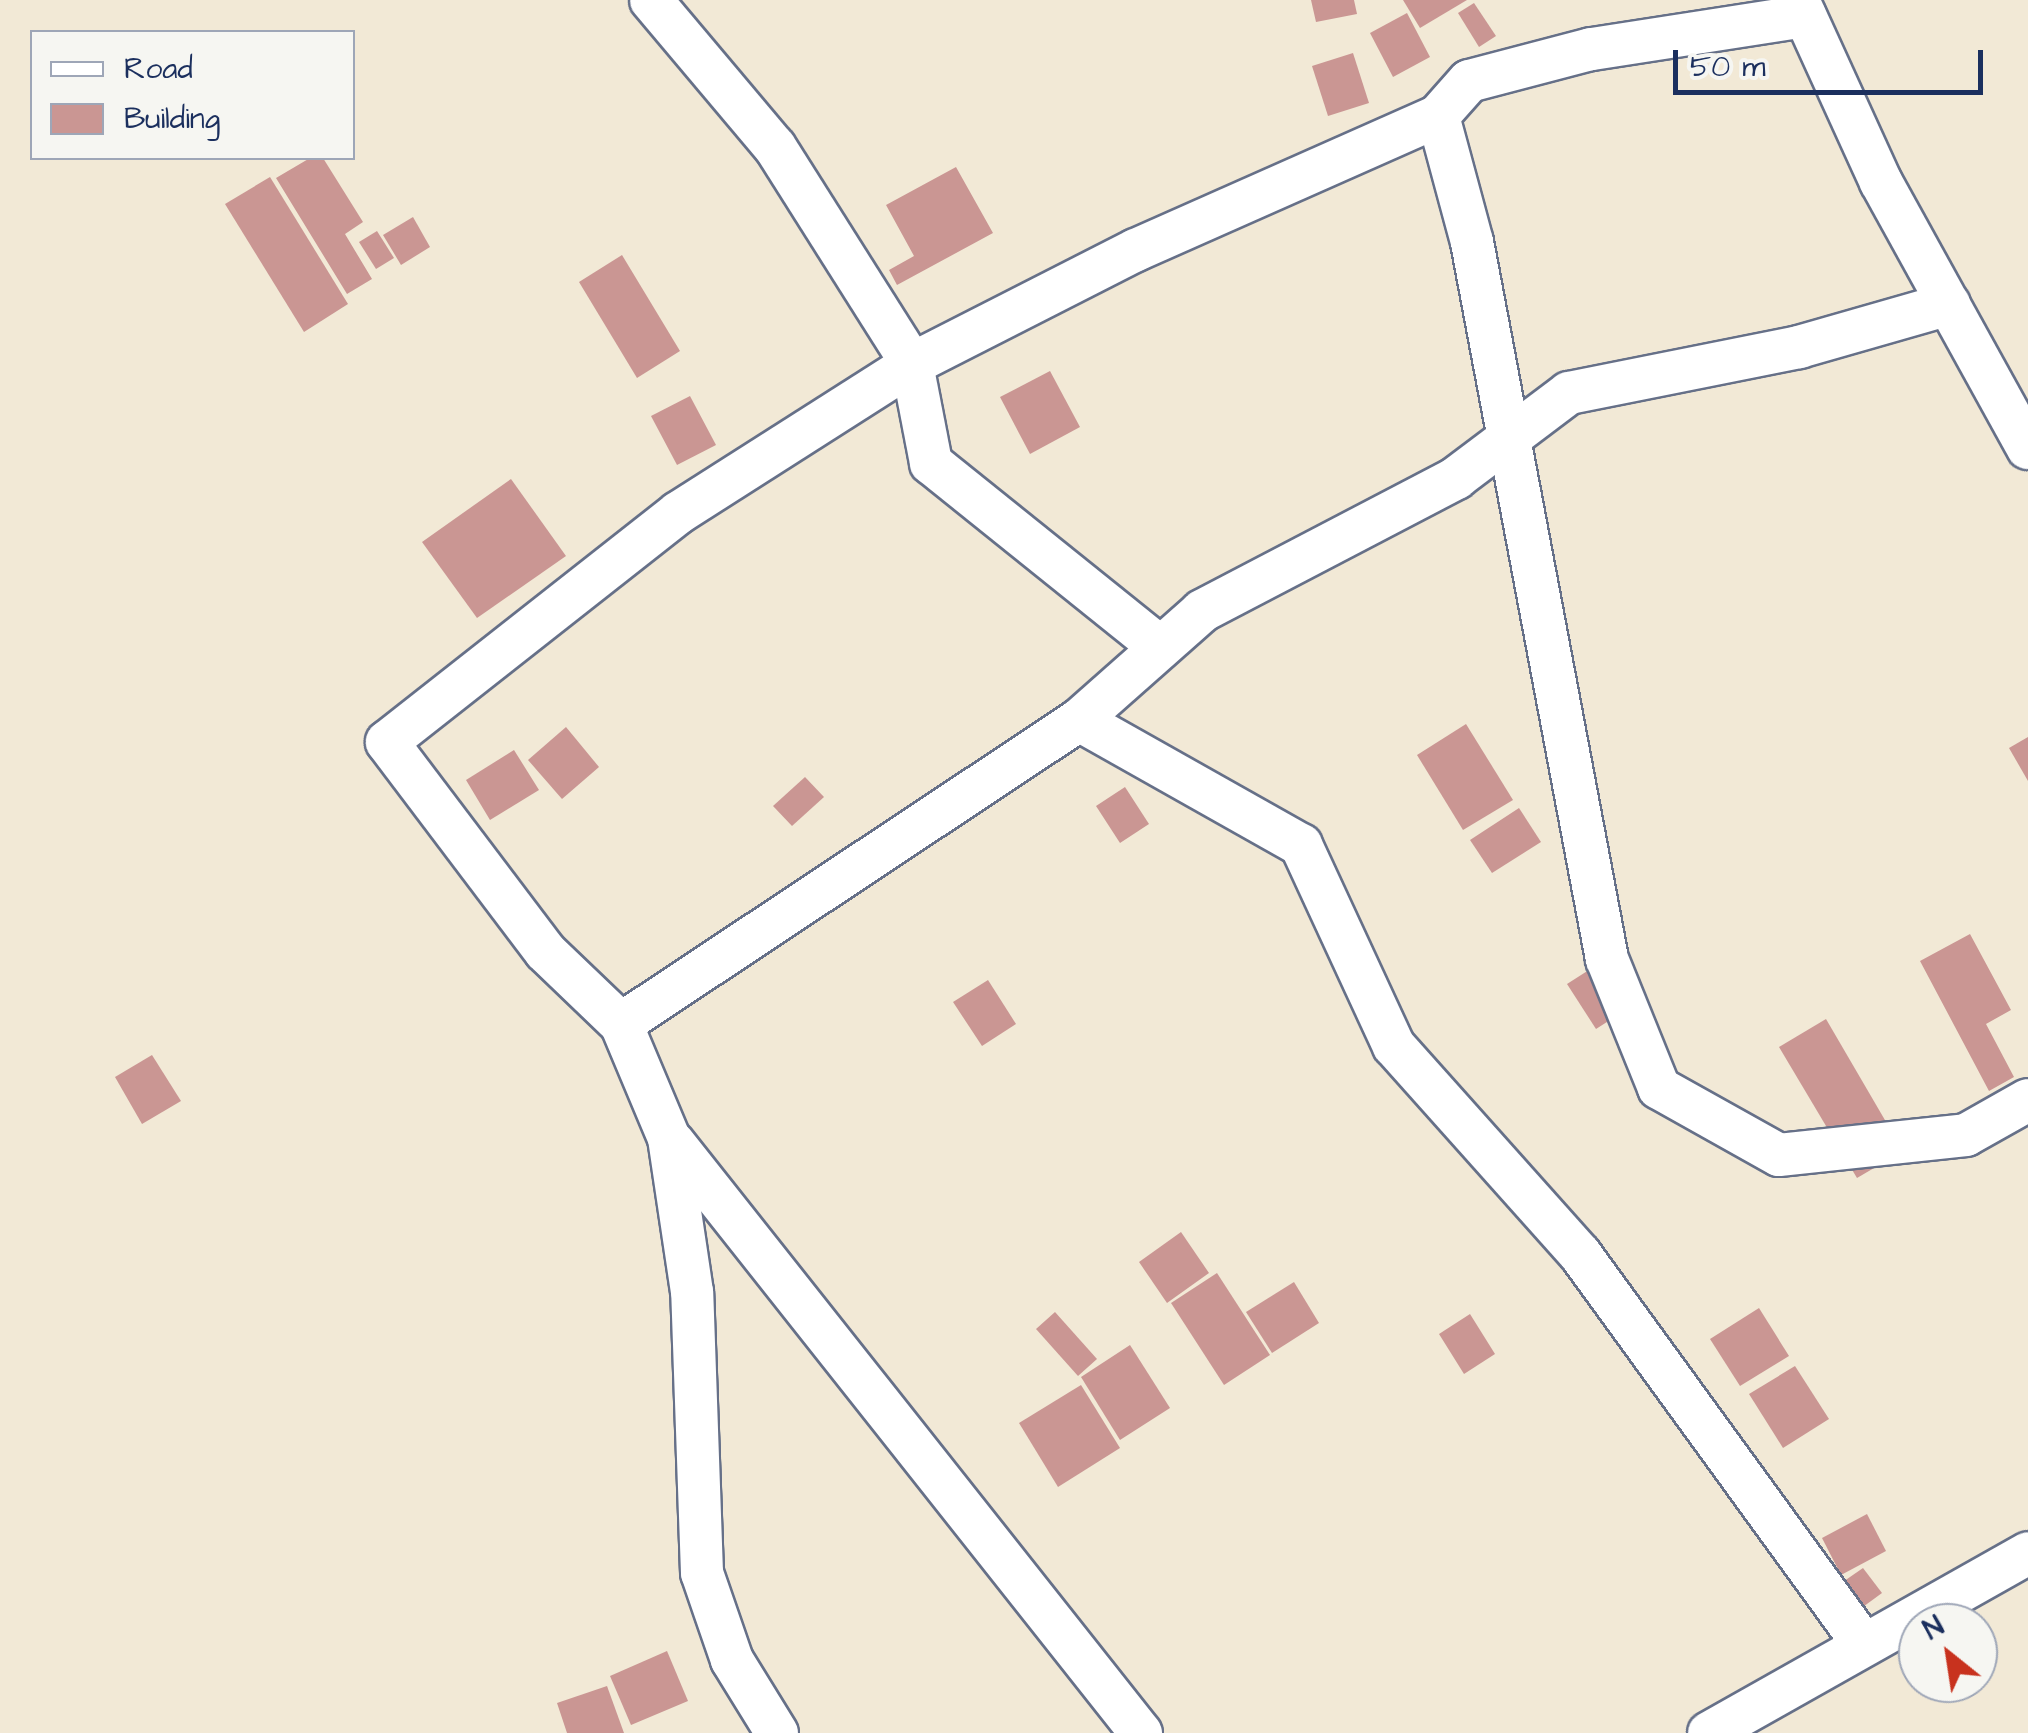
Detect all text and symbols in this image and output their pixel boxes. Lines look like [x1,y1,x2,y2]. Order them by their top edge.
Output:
legend [30,30,355,160]
scale bar [1678,30,1988,92]
text: 50 m [1690,46,1766,88]
text: Road [124,48,193,90]
text: Building [124,98,220,140]
north arrow [1898,1603,1998,1703]
text: N [1916,1607,1951,1650]

